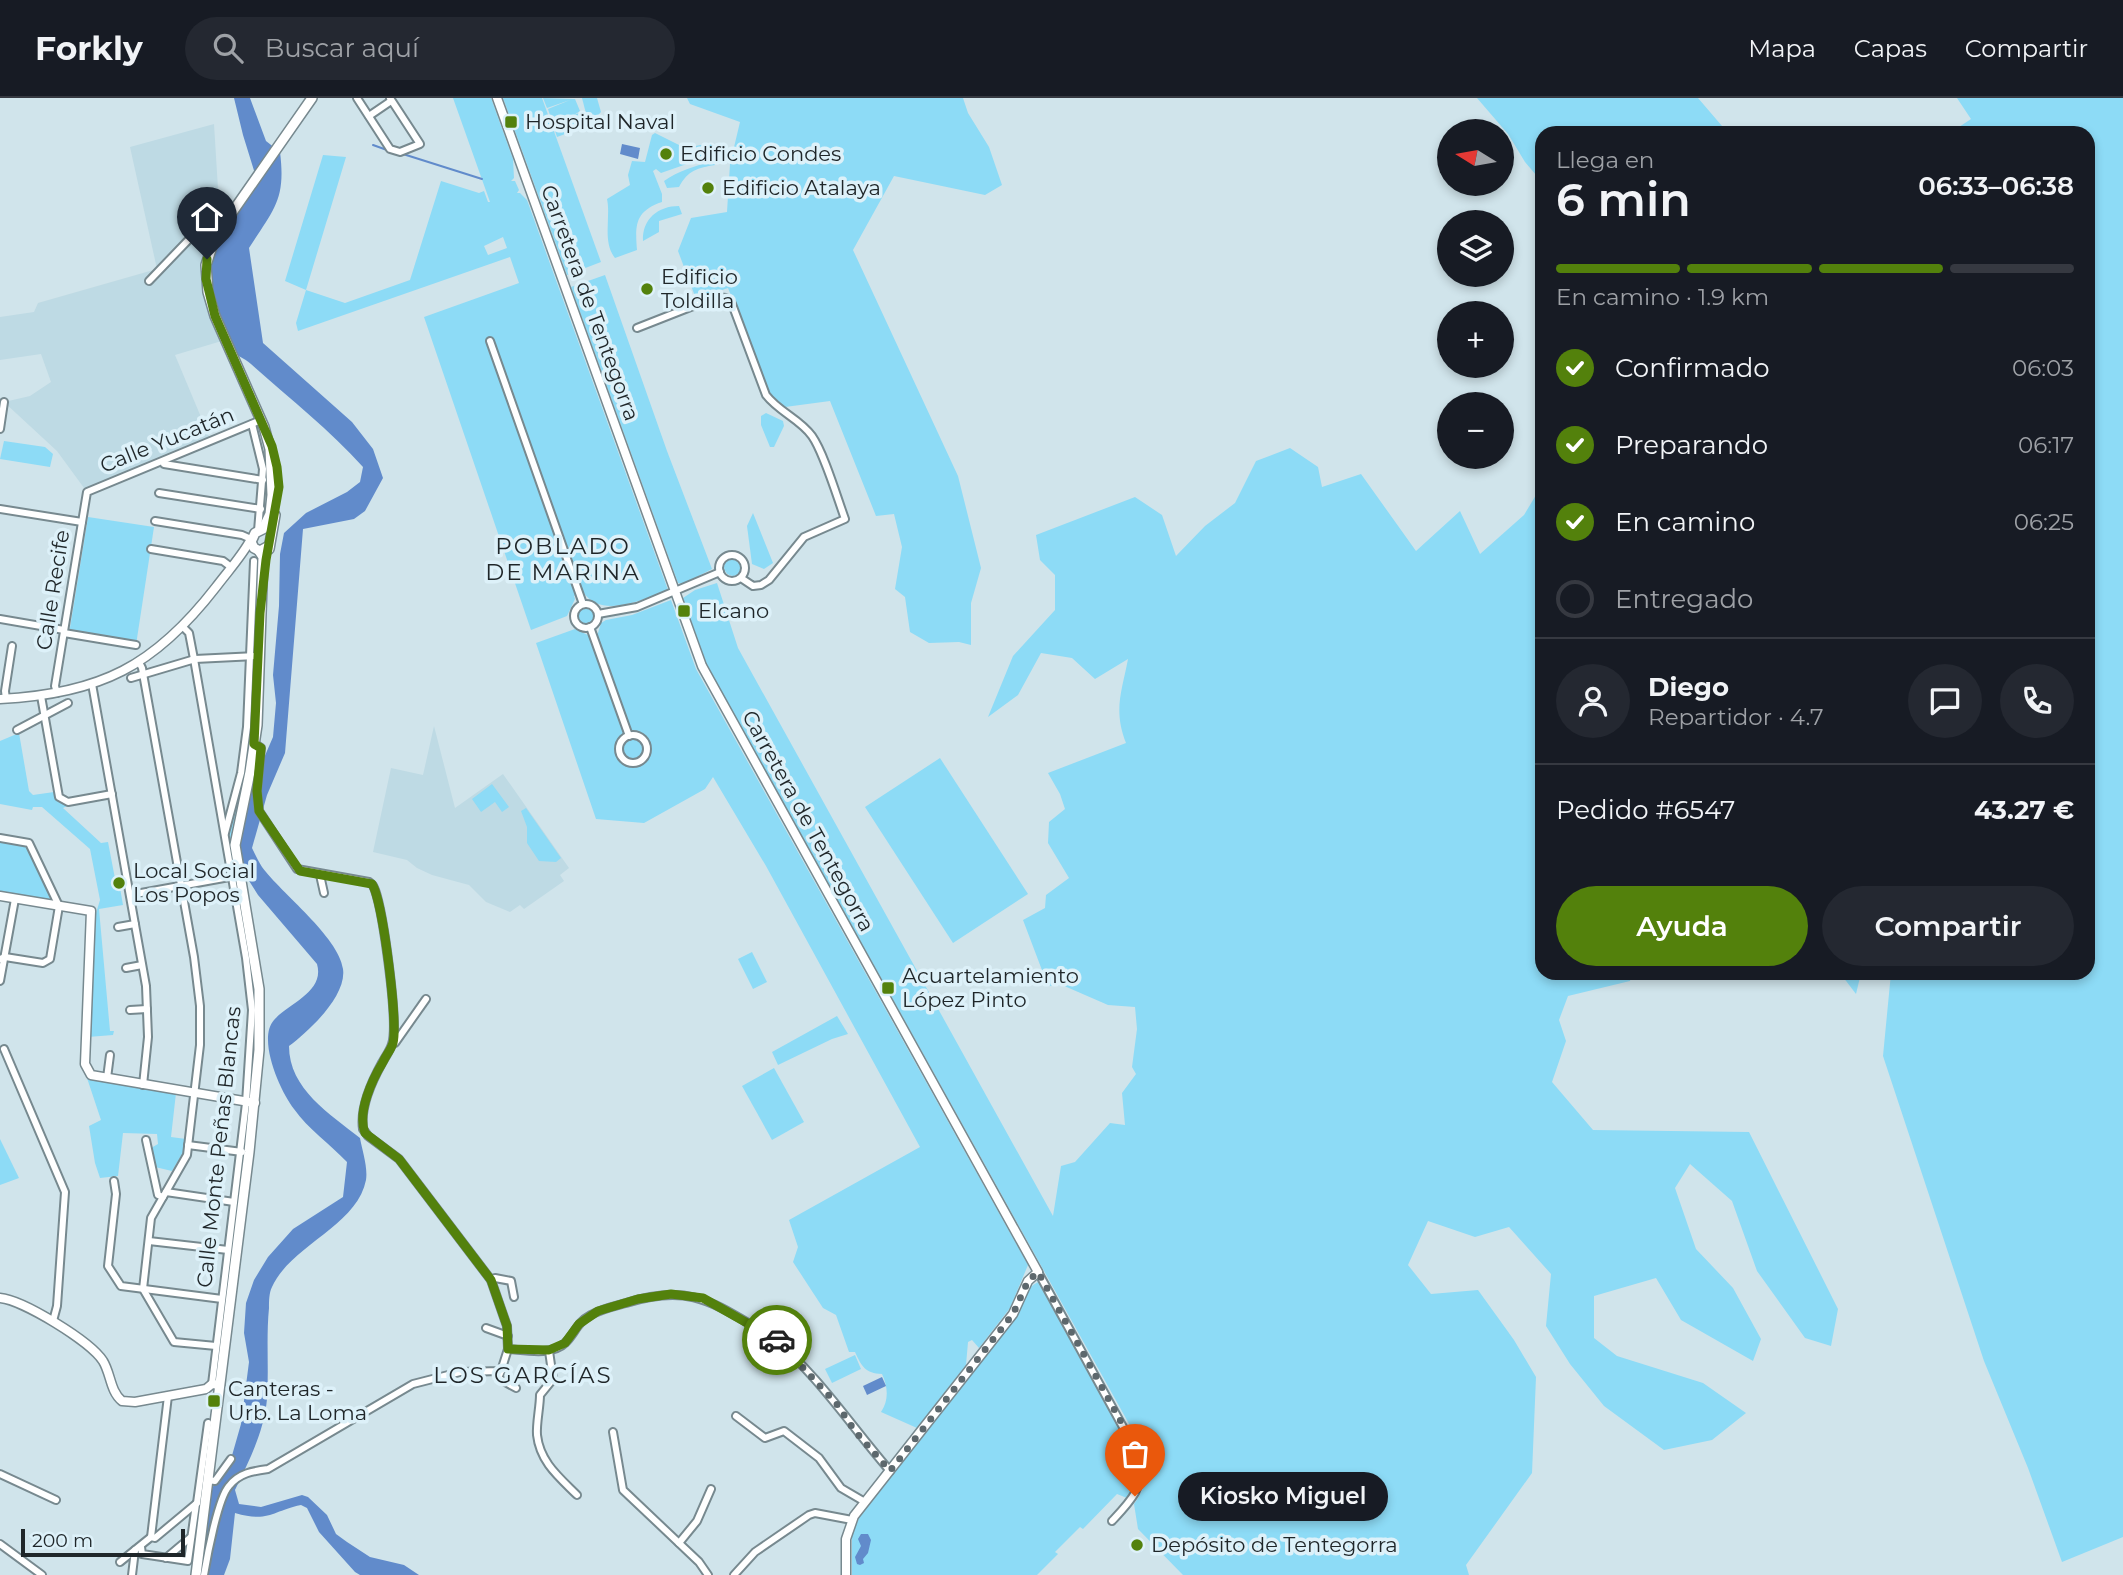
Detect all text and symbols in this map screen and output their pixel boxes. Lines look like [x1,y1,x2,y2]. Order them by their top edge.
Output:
search box [185,17,675,80]
text: Forkly [35,28,143,68]
icon: search [209,29,247,67]
text: Buscar aquí [265,32,419,64]
text: Mapa [1748,34,1816,63]
text: Capas [1854,34,1927,63]
text: Compartir [1965,34,2088,63]
place label: Hospital Naval [525,109,675,134]
marker: Hospital Naval [503,114,519,130]
north arrow [1437,119,1514,196]
map controls [1437,119,1514,469]
place label: Edificio Condes [680,141,841,166]
marker: Edificio Condes [658,146,674,162]
text: Llega en [1556,146,1654,174]
text: 06:33–06:38 [1918,170,2074,202]
text: 6 min [1556,171,1691,228]
place label: Edificio Atalaya [722,175,881,200]
marker: Edificio Atalaya [700,180,716,196]
street label: Carretera de Tentegorra [536,181,645,424]
pin [177,187,237,259]
icon: home [188,198,226,236]
button: layers [1437,210,1514,287]
place label: Edificio Toldilla [661,264,738,313]
marker: Edificio Toldilla [639,281,655,297]
text: En camino · 1.9 km [1556,283,1769,311]
button: + [1437,301,1514,378]
icon: check [1556,349,1594,387]
text: Confirmado [1615,352,1770,384]
text: 06:03 [2012,354,2074,382]
button: − [1437,392,1514,469]
street label: Calle Yucatán [96,401,237,478]
icon: check [1556,426,1594,464]
text: Preparando [1615,429,1768,461]
text: 06:17 [2018,431,2074,459]
icon: check [1556,503,1594,541]
text: En camino [1615,506,1755,538]
text: 06:25 [2014,508,2074,536]
street label: Calle Recife [31,528,74,652]
district label: POBLADO DE MARINA [485,532,641,586]
text: Entregado [1615,583,1753,615]
place label: Elcano [698,598,769,623]
marker: Elcano [676,603,692,619]
button: person [1556,664,1630,738]
button: chat [1908,664,1982,738]
button: phone [2000,664,2074,738]
text: Diego [1648,671,1729,703]
text: Repartidor · 4.7 [1648,703,1824,731]
street label: Carretera de Tentegorra [737,706,880,936]
text: Pedido #6547 [1556,794,1735,826]
text: 43.27 € [1974,794,2074,826]
place label: Local Social Los Popos [133,858,255,907]
marker: Local Social Los Popos [111,875,127,891]
button: Ayuda [1556,886,1808,966]
button: Compartir [1822,886,2074,966]
place label: Acuartelamiento López Pinto [902,963,1079,1012]
marker: Acuartelamiento López Pinto [880,980,896,996]
street label: Calle Monte Peñas Blancas [191,1005,246,1289]
courier [742,1305,812,1375]
icon: car [758,1321,796,1359]
district label: LOS GARCÍAS [433,1361,613,1389]
place label: Canteras - Urb. La Loma [228,1376,367,1425]
marker: Canteras - Urb. La Loma [206,1393,222,1409]
pin [1105,1424,1165,1496]
icon: bag [1116,1435,1154,1473]
callout: Kiosko Miguel [1177,1472,1387,1520]
text: Kiosko Miguel [1200,1482,1366,1510]
scale bar [21,1526,186,1558]
text: 200 m [32,1529,93,1552]
place label: Depósito de Tentegorra [1151,1532,1398,1557]
marker: Depósito de Tentegorra [1129,1537,1145,1553]

